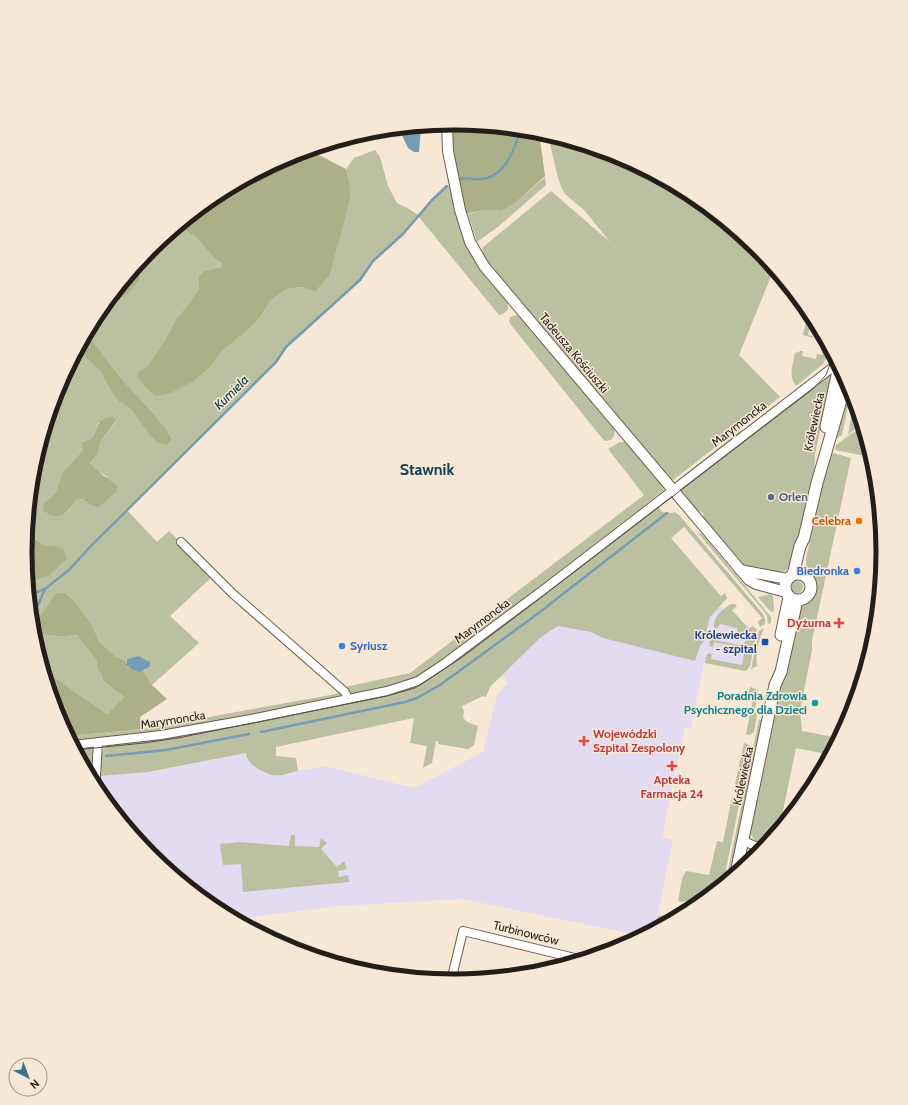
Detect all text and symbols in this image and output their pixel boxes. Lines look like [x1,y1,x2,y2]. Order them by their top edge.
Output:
street label: Tadeusza Kościuszki [536,309,612,396]
water label: Kumiela [210,371,252,413]
street label: Królewiecka [800,391,827,453]
street label: Marymoncka [708,397,769,450]
district label: Stawnik [400,460,454,479]
place label: Orlen [779,489,808,504]
marker: Orlen [766,492,776,502]
place label: Celebra [812,513,851,528]
marker: Celebra [854,516,864,526]
place label: Biedronka [797,563,849,578]
marker: Biedronka [852,566,862,576]
street label: Marymoncka [451,595,513,646]
place label: Dyżurna [787,615,831,630]
marker: Dyżurna [834,618,844,628]
place label: Królewiecka - szpital [695,627,757,656]
marker: Królewiecka - szpital [760,637,770,647]
place label: Syriusz [350,638,388,653]
marker: Syriusz [337,641,347,651]
place label: Poradnia Zdrowia Psychicznego dla Dzieci [684,688,807,717]
marker: Poradnia Zdrowia Psychicznego dla Dzieci [810,698,820,708]
street label: Marymoncka [139,707,207,732]
place label: Wojewódzki Szpital Zespolony [593,726,686,755]
marker: Wojewódzki Szpital Zespolony [578,735,590,747]
street label: Królewiecka [729,745,756,807]
marker: Apteka Farmacja 24 [667,761,677,771]
place label: Apteka Farmacja 24 [641,772,704,801]
street label: Turbinowców [492,917,561,948]
north arrow [8,1057,48,1097]
text: N [27,1077,42,1092]

